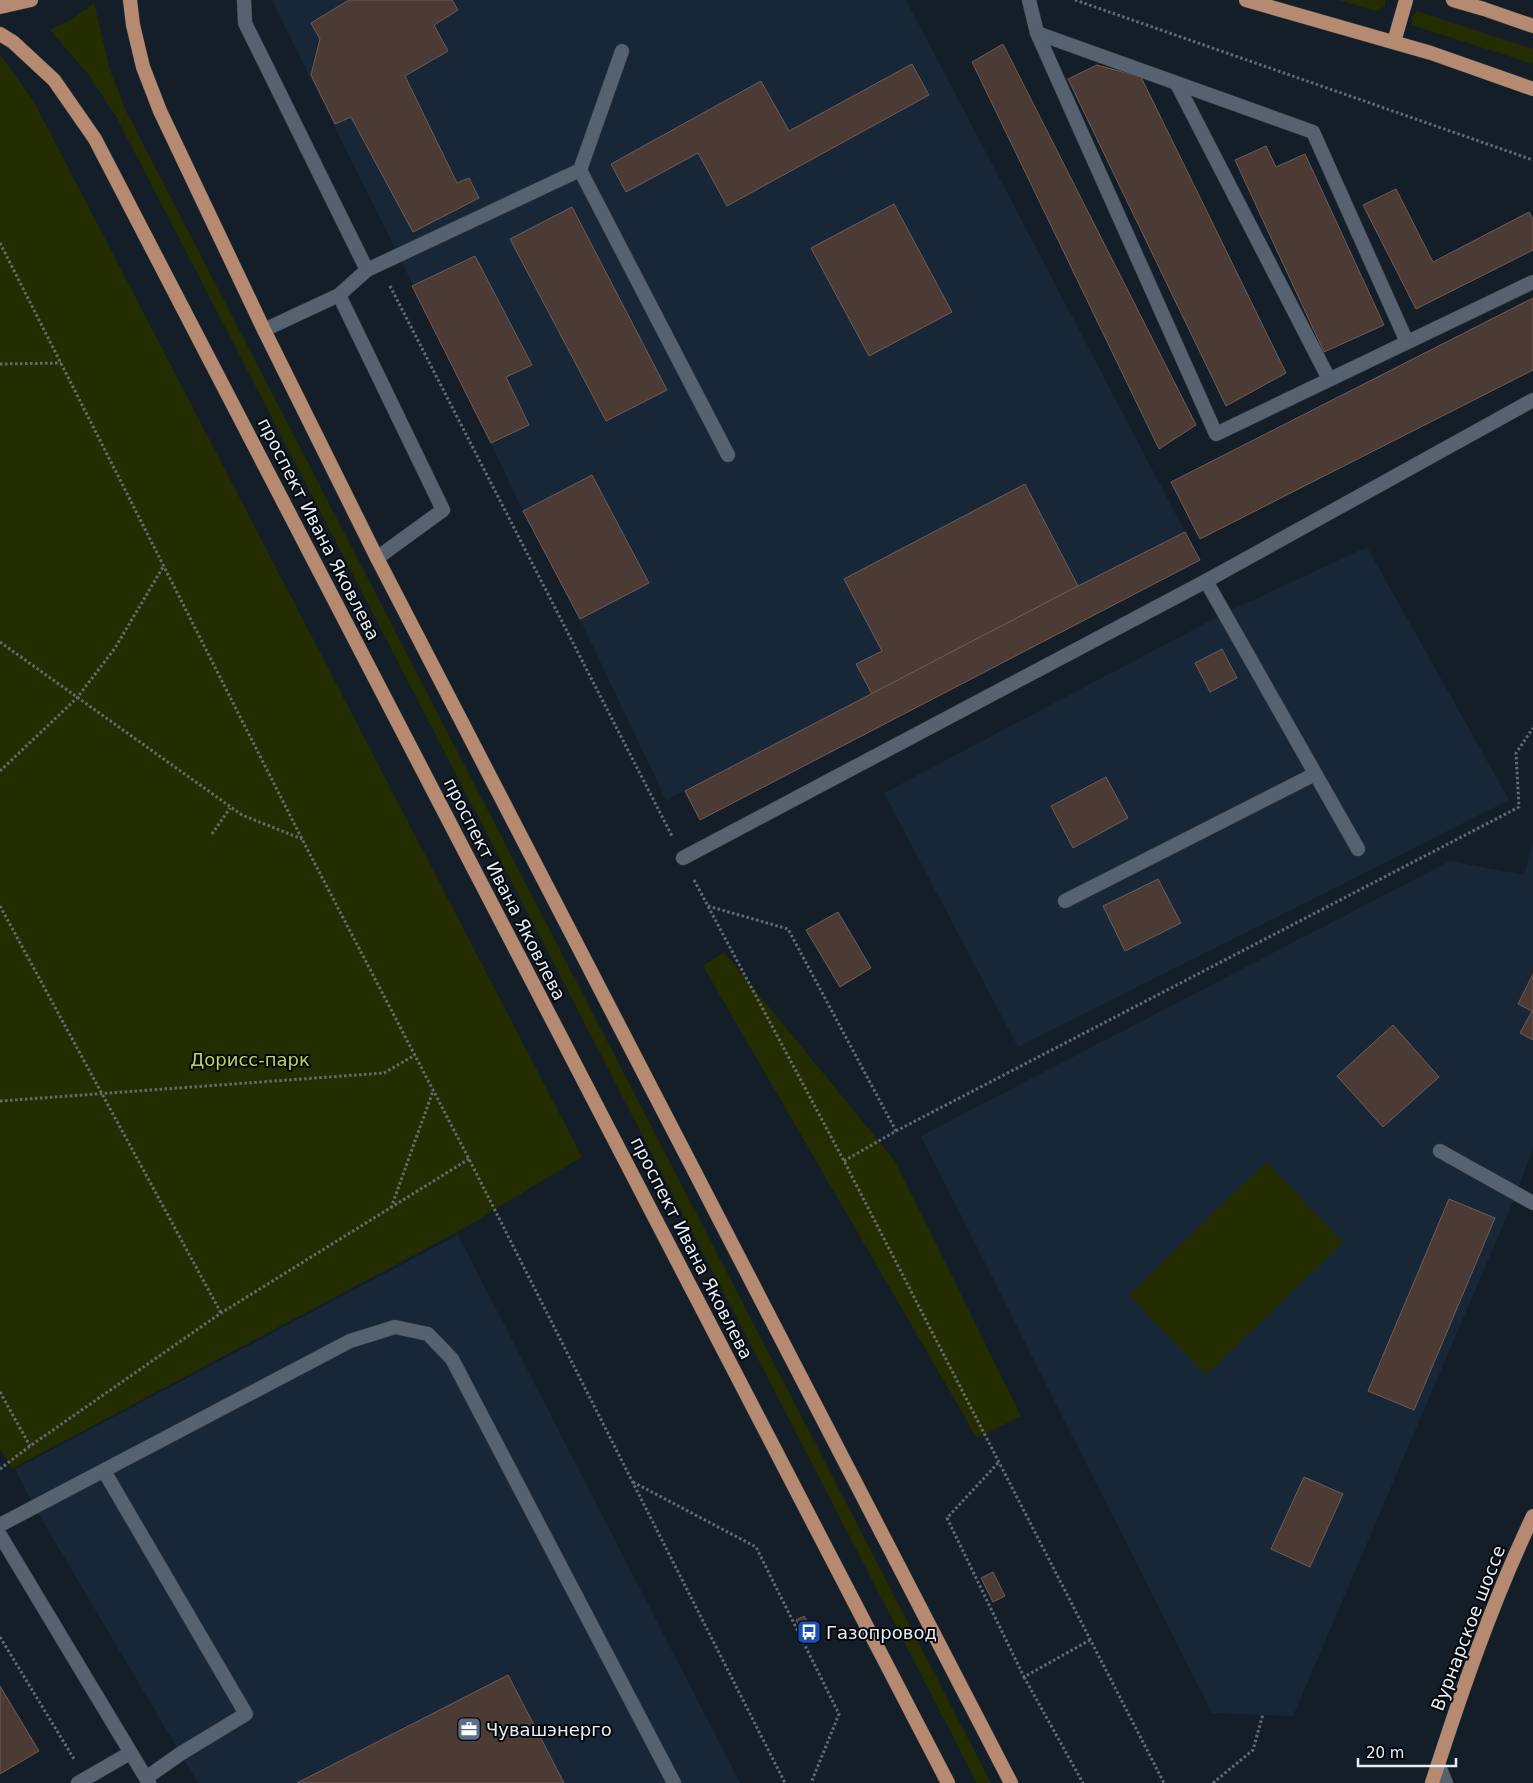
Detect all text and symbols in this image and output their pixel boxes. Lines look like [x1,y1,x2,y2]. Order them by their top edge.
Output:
street label: проспект Ивана Яковлева [254,414,384,644]
street label: проспект Ивана Яковлева [440,774,570,1004]
park label: Дорисс-парк [190,1049,310,1070]
street label: проспект Ивана Яковлева [627,1133,757,1363]
street label: Вурнарское шоссе [1427,1542,1509,1714]
bus stop icon: Газопровод [796,1619,822,1645]
place label: Газопровод [826,1622,937,1643]
office icon: Чувашэнерго [456,1716,482,1742]
place label: Чувашэнерго [486,1719,612,1740]
scale bar [1358,1736,1456,1768]
text: 20 m [1366,1744,1404,1762]

